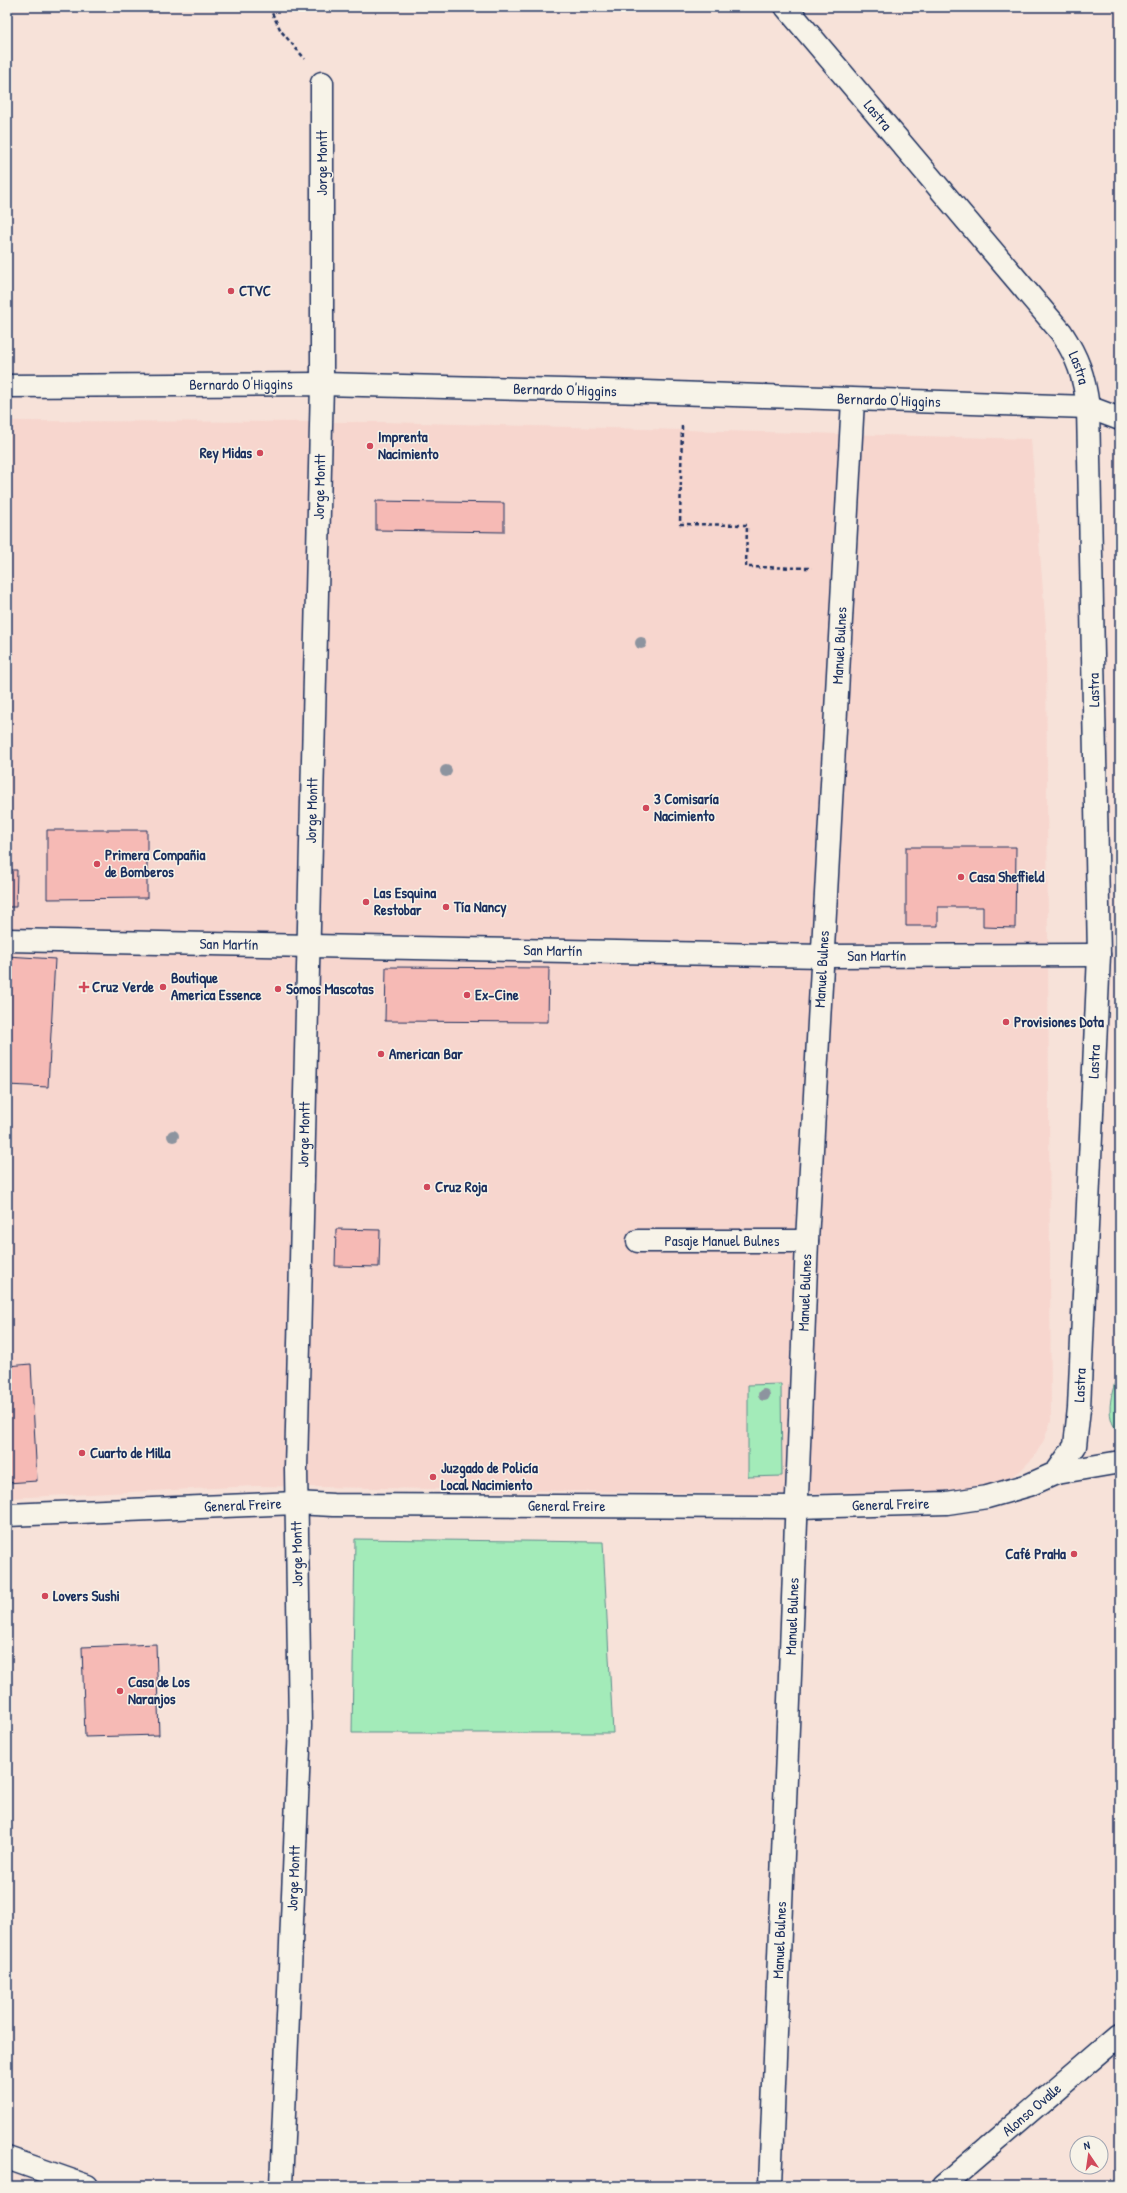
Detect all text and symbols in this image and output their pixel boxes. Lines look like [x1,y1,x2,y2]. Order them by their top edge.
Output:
street label: Lastra [859,95,897,135]
street label: Jorge Montt [311,129,332,196]
place label: CTVC [239,280,271,301]
marker: CTVC [226,286,236,296]
street label: Lastra [1064,347,1095,386]
street label: Bernardo O'Higgins [189,373,293,395]
street label: Bernardo O'Higgins [513,378,617,401]
street label: Bernardo O'Higgins [837,388,941,412]
place label: Imprenta Nacimiento [378,426,439,464]
marker: Imprenta Nacimiento [365,441,375,451]
place label: Rey Midas [200,442,252,464]
marker: Rey Midas [255,448,265,458]
street label: Jorge Montt [308,453,330,520]
street label: Manuel Bulnes [826,606,852,685]
street label: Lastra [1083,673,1104,707]
street label: Jorge Montt [300,777,323,844]
place label: 3 Comisaría Nacimiento [654,788,719,826]
marker: 3 Comisaría Nacimiento [641,803,651,813]
place label: Primera Compañia de Bomberos [105,844,206,882]
marker: Primera Compañia de Bomberos [92,859,102,869]
place label: Casa Sheffield [969,866,1045,887]
marker: Casa Sheffield [956,872,966,882]
place label: Las Esquina Restobar [374,882,436,920]
place label: Tía Nancy [453,896,507,918]
marker: Las Esquina Restobar [361,897,371,907]
marker: Tía Nancy [441,902,451,912]
street label: Manuel Bulnes [809,930,834,1008]
street label: San Martín [199,933,259,955]
street label: San Martín [523,939,583,961]
street label: San Martín [847,945,907,966]
place label: Boutique America Essence [171,967,262,1005]
place label: Cruz Verde [92,976,154,997]
place label: Somos Mascotas [286,978,374,999]
marker: Cruz Verde [79,982,89,992]
marker: Boutique America Essence [158,982,168,992]
marker: Somos Mascotas [273,984,283,994]
place label: Ex-Cine [475,984,519,1005]
marker: Ex-Cine [462,990,472,1000]
place label: Provisiones Dota [1014,1011,1104,1032]
marker: Provisiones Dota [1001,1017,1011,1027]
place label: American Bar [389,1043,463,1064]
street label: Lastra [1083,1044,1105,1079]
marker: American Bar [376,1049,386,1059]
street label: Jorge Montt [292,1101,315,1168]
place label: Cruz Roja [435,1176,487,1197]
marker: Cruz Roja [422,1182,432,1192]
street label: Pasaje Manuel Bulnes [665,1230,780,1251]
street label: Manuel Bulnes [792,1253,816,1332]
street label: Lastra [1068,1368,1091,1403]
place label: Cuarto de Milla [90,1442,171,1463]
marker: Cuarto de Milla [77,1448,87,1458]
place label: Juzgado de Policía Local Nacimiento [441,1457,538,1495]
marker: Juzgado de Policía Local Nacimiento [428,1472,438,1482]
street label: General Freire [852,1492,930,1516]
street label: General Freire [204,1493,282,1517]
street label: General Freire [528,1495,606,1516]
street label: Jorge Montt [285,1520,308,1587]
place label: Café PraHa [1005,1543,1066,1564]
marker: Café PraHa [1069,1549,1079,1559]
street label: Manuel Bulnes [780,1577,804,1655]
place label: Lovers Sushi [53,1585,120,1606]
marker: Lovers Sushi [40,1591,50,1601]
place label: Casa de Los Naranjos [128,1671,190,1709]
marker: Casa de Los Naranjos [115,1686,125,1696]
street label: Jorge Montt [281,1844,305,1911]
street label: Manuel Bulnes [767,1901,791,1979]
street label: Alonso Ovalle [997,2078,1066,2141]
north arrow [1069,2135,1109,2175]
text: N [1082,2138,1091,2153]

